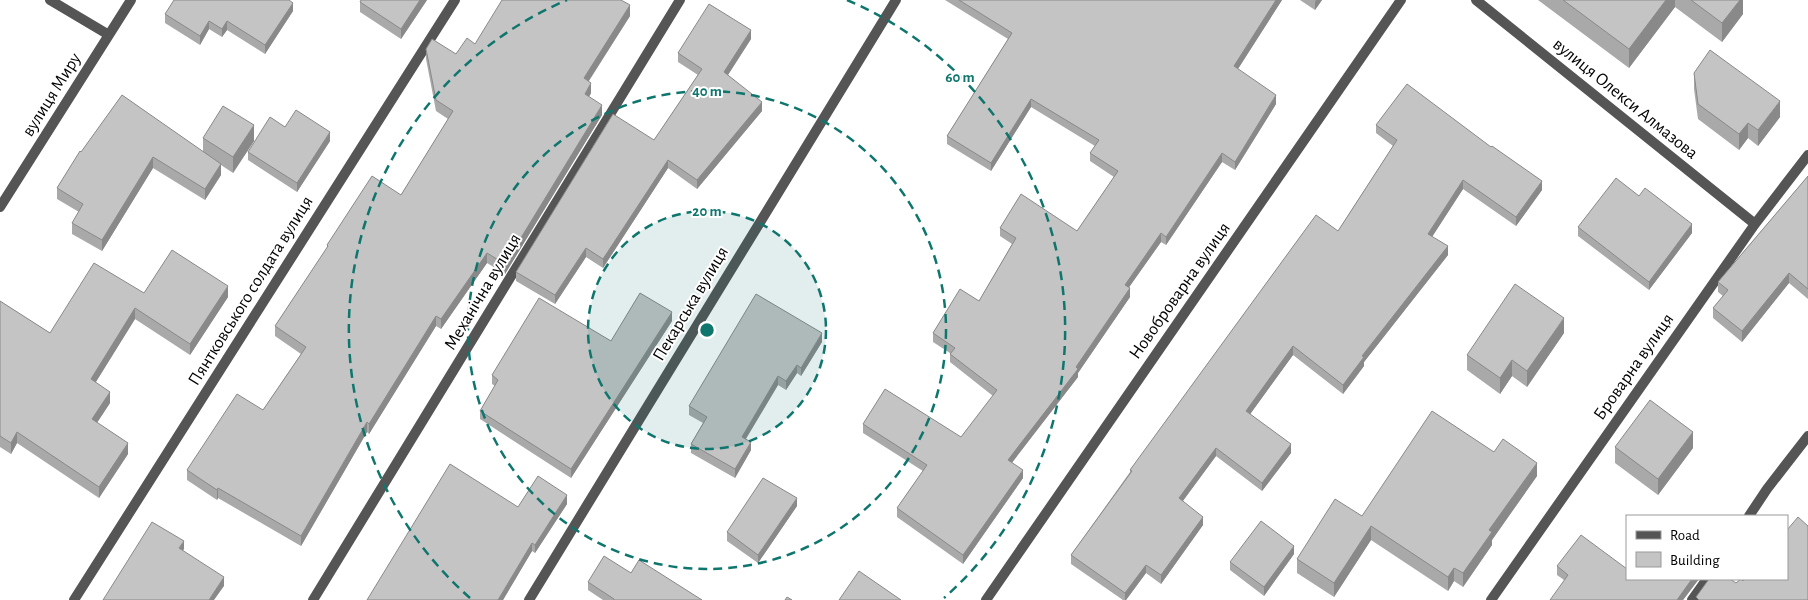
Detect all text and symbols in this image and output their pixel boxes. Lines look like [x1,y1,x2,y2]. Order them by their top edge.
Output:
street label: вулиця Олекси Алмазова [1549,35,1701,163]
street label: вулиця Миру [19,50,85,140]
text: 60 m [945,70,975,85]
text: 40 m [692,84,722,99]
street label: Пянтковського солдата вулиця [185,193,317,389]
text: 20 m [692,204,722,219]
street label: Новоброварна вулиця [1125,219,1234,363]
street label: Механічна вулиця [441,231,525,353]
street label: Пекарська вулиця [650,244,732,364]
street label: Броварна вулиця [1591,310,1677,424]
centre of rings [698,321,716,339]
legend [1626,515,1788,580]
text: Road [1670,528,1700,543]
text: Building [1670,553,1720,568]

